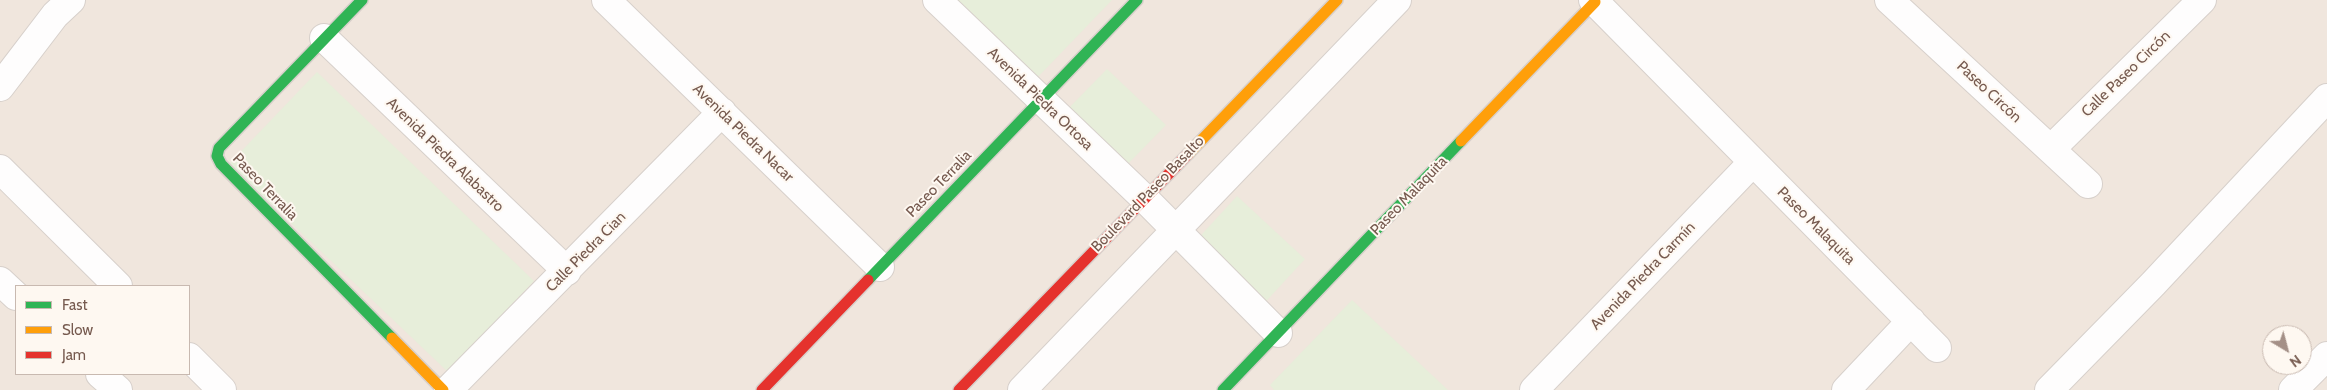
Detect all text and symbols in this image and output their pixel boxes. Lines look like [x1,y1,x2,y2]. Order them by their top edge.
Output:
street label: Calle Paseo Circón [2078,27,2174,121]
street label: Avenida Piedra Ortosa [983,44,1097,154]
street label: Paseo Circón [1953,58,2025,126]
street label: Avenida Piedra Nacar [689,80,797,186]
street label: Avenida Piedra Alabastro [382,94,508,216]
street label: Boulevard Paseo Basalto [1088,132,1208,256]
street label: Paseo Terralia [903,147,975,221]
street label: Paseo Terralia [229,150,301,224]
street label: Paseo Malaquita [1367,153,1451,239]
street label: Paseo Malaquita [1773,183,1859,269]
street label: Calle Piedra Cian [542,208,630,296]
street label: Avenida Piedra Carmín [1587,218,1699,334]
legend [15,285,190,375]
text: Fast [62,296,87,314]
text: Slow [62,321,93,339]
north arrow [2262,325,2312,375]
text: Jam [62,346,86,364]
text: N [2286,351,2305,371]

